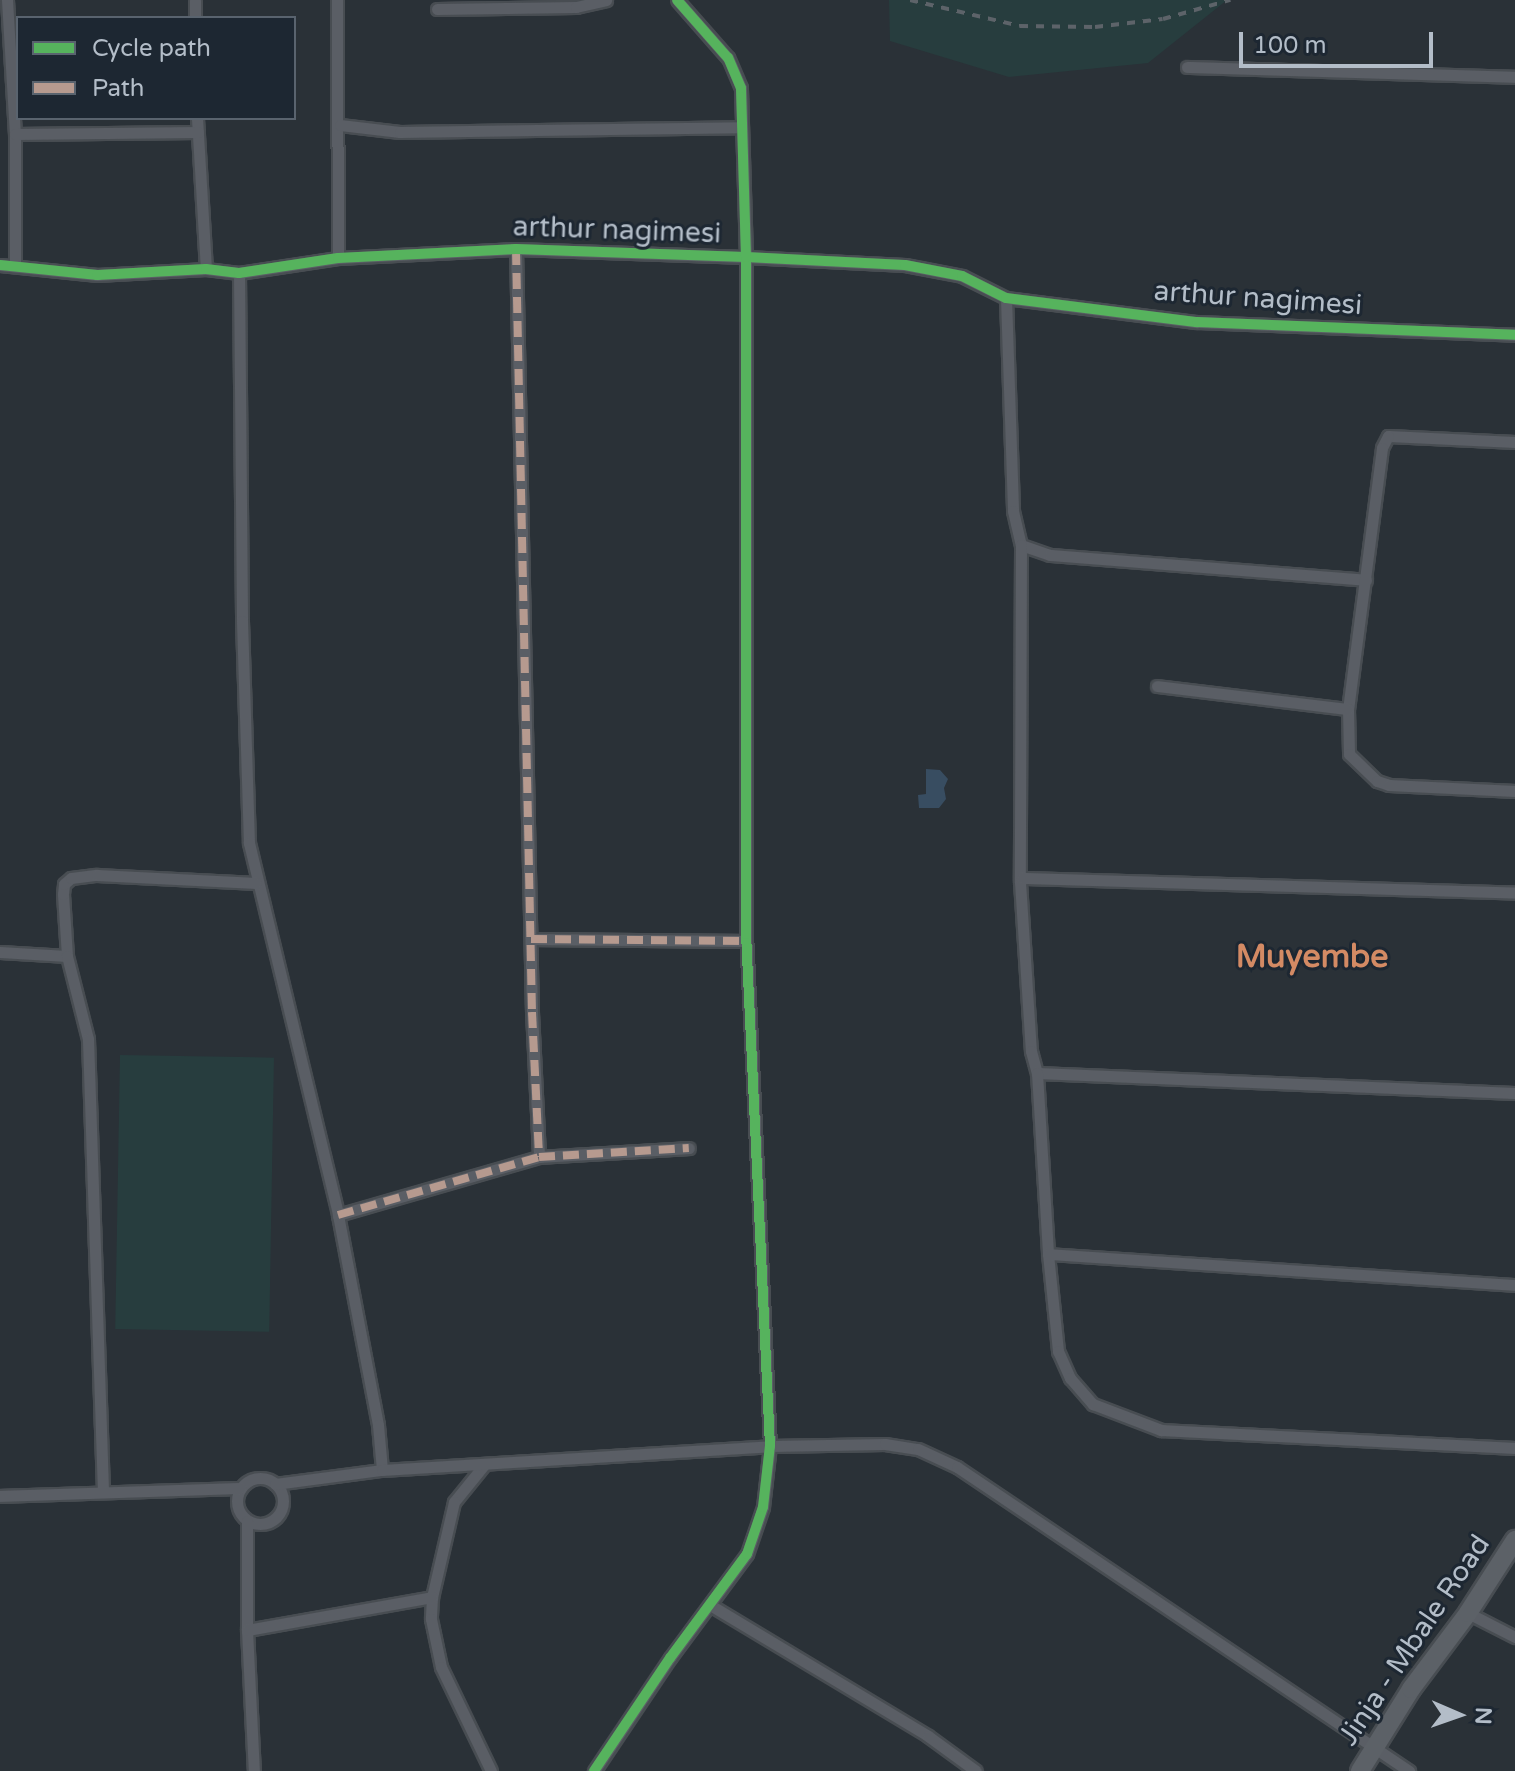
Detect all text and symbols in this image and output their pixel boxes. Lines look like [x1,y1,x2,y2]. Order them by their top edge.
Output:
legend [16,16,296,120]
scale bar [1243,16,1437,66]
text: 100 m [1253,31,1327,60]
text: Cycle path [92,34,211,63]
text: Path [92,74,145,103]
street label: arthur nagimesi [512,210,722,250]
street label: arthur nagimesi [1153,274,1363,322]
district label: Muyembe [1236,938,1388,976]
street label: Jinja - Mbale Road [1331,1528,1497,1752]
north arrow [1419,1675,1499,1755]
text: N [1470,1707,1496,1725]

